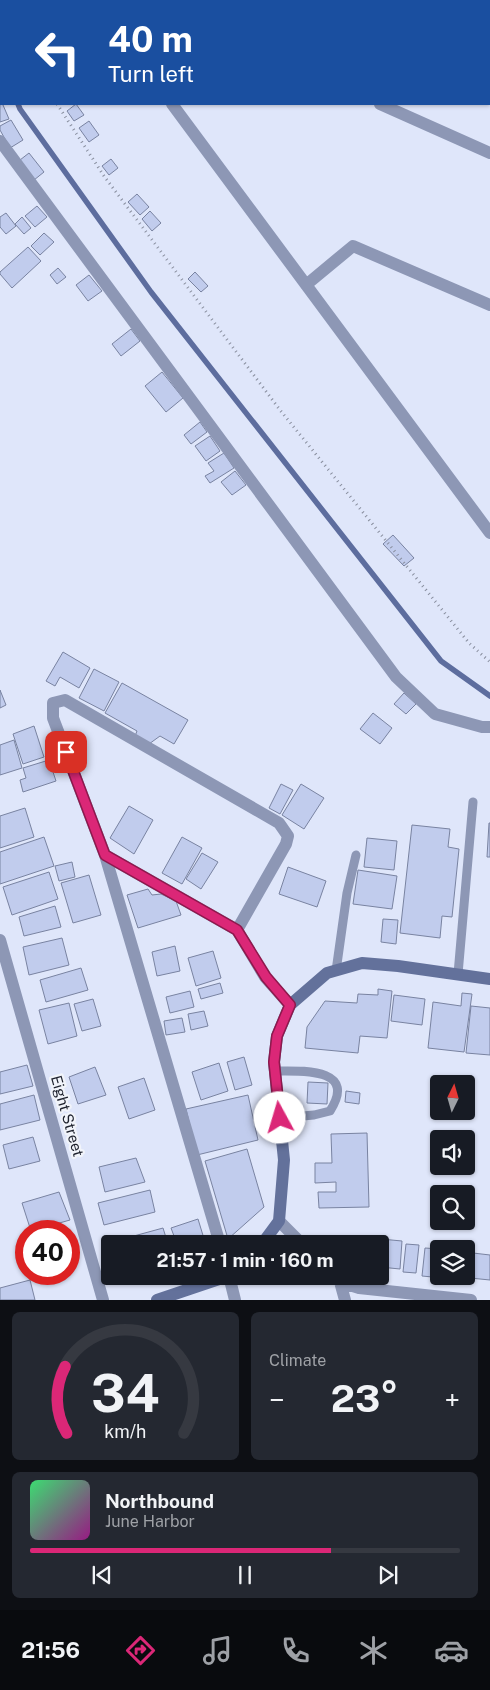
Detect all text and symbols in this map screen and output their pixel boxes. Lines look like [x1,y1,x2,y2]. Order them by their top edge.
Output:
text: 40 m [108,19,193,60]
icon: left [25,20,90,85]
text: Turn left [108,61,194,87]
pin [45,731,87,773]
icon: arrive [52,738,80,766]
street label: Eight Street [48,1073,87,1159]
north arrow [430,1075,475,1120]
map controls [430,1075,475,1285]
position arrow [253,1091,305,1143]
button: sound [430,1130,475,1175]
button: search [430,1185,475,1230]
speed limit sign: 40 [15,1220,80,1285]
button: layers [430,1240,475,1285]
text: 21:57 · 1 min · 160 m [157,1249,333,1271]
text: Climate [269,1351,326,1370]
text: 34 [91,1363,160,1424]
text: 23° [331,1376,398,1421]
text: − [269,1383,285,1416]
text: + [444,1383,460,1416]
text: km/h [104,1421,147,1442]
text: Northbound [105,1490,214,1512]
text: June Harbor [105,1512,195,1531]
icon: previous [88,1561,116,1589]
icon: pause [231,1561,259,1589]
icon: next [374,1561,402,1589]
icon: directions [123,1633,158,1668]
icon: music [200,1633,235,1668]
icon: phone [278,1633,313,1668]
icon: climate [356,1633,391,1668]
icon: car [434,1633,469,1668]
text: 21:56 [21,1637,80,1663]

